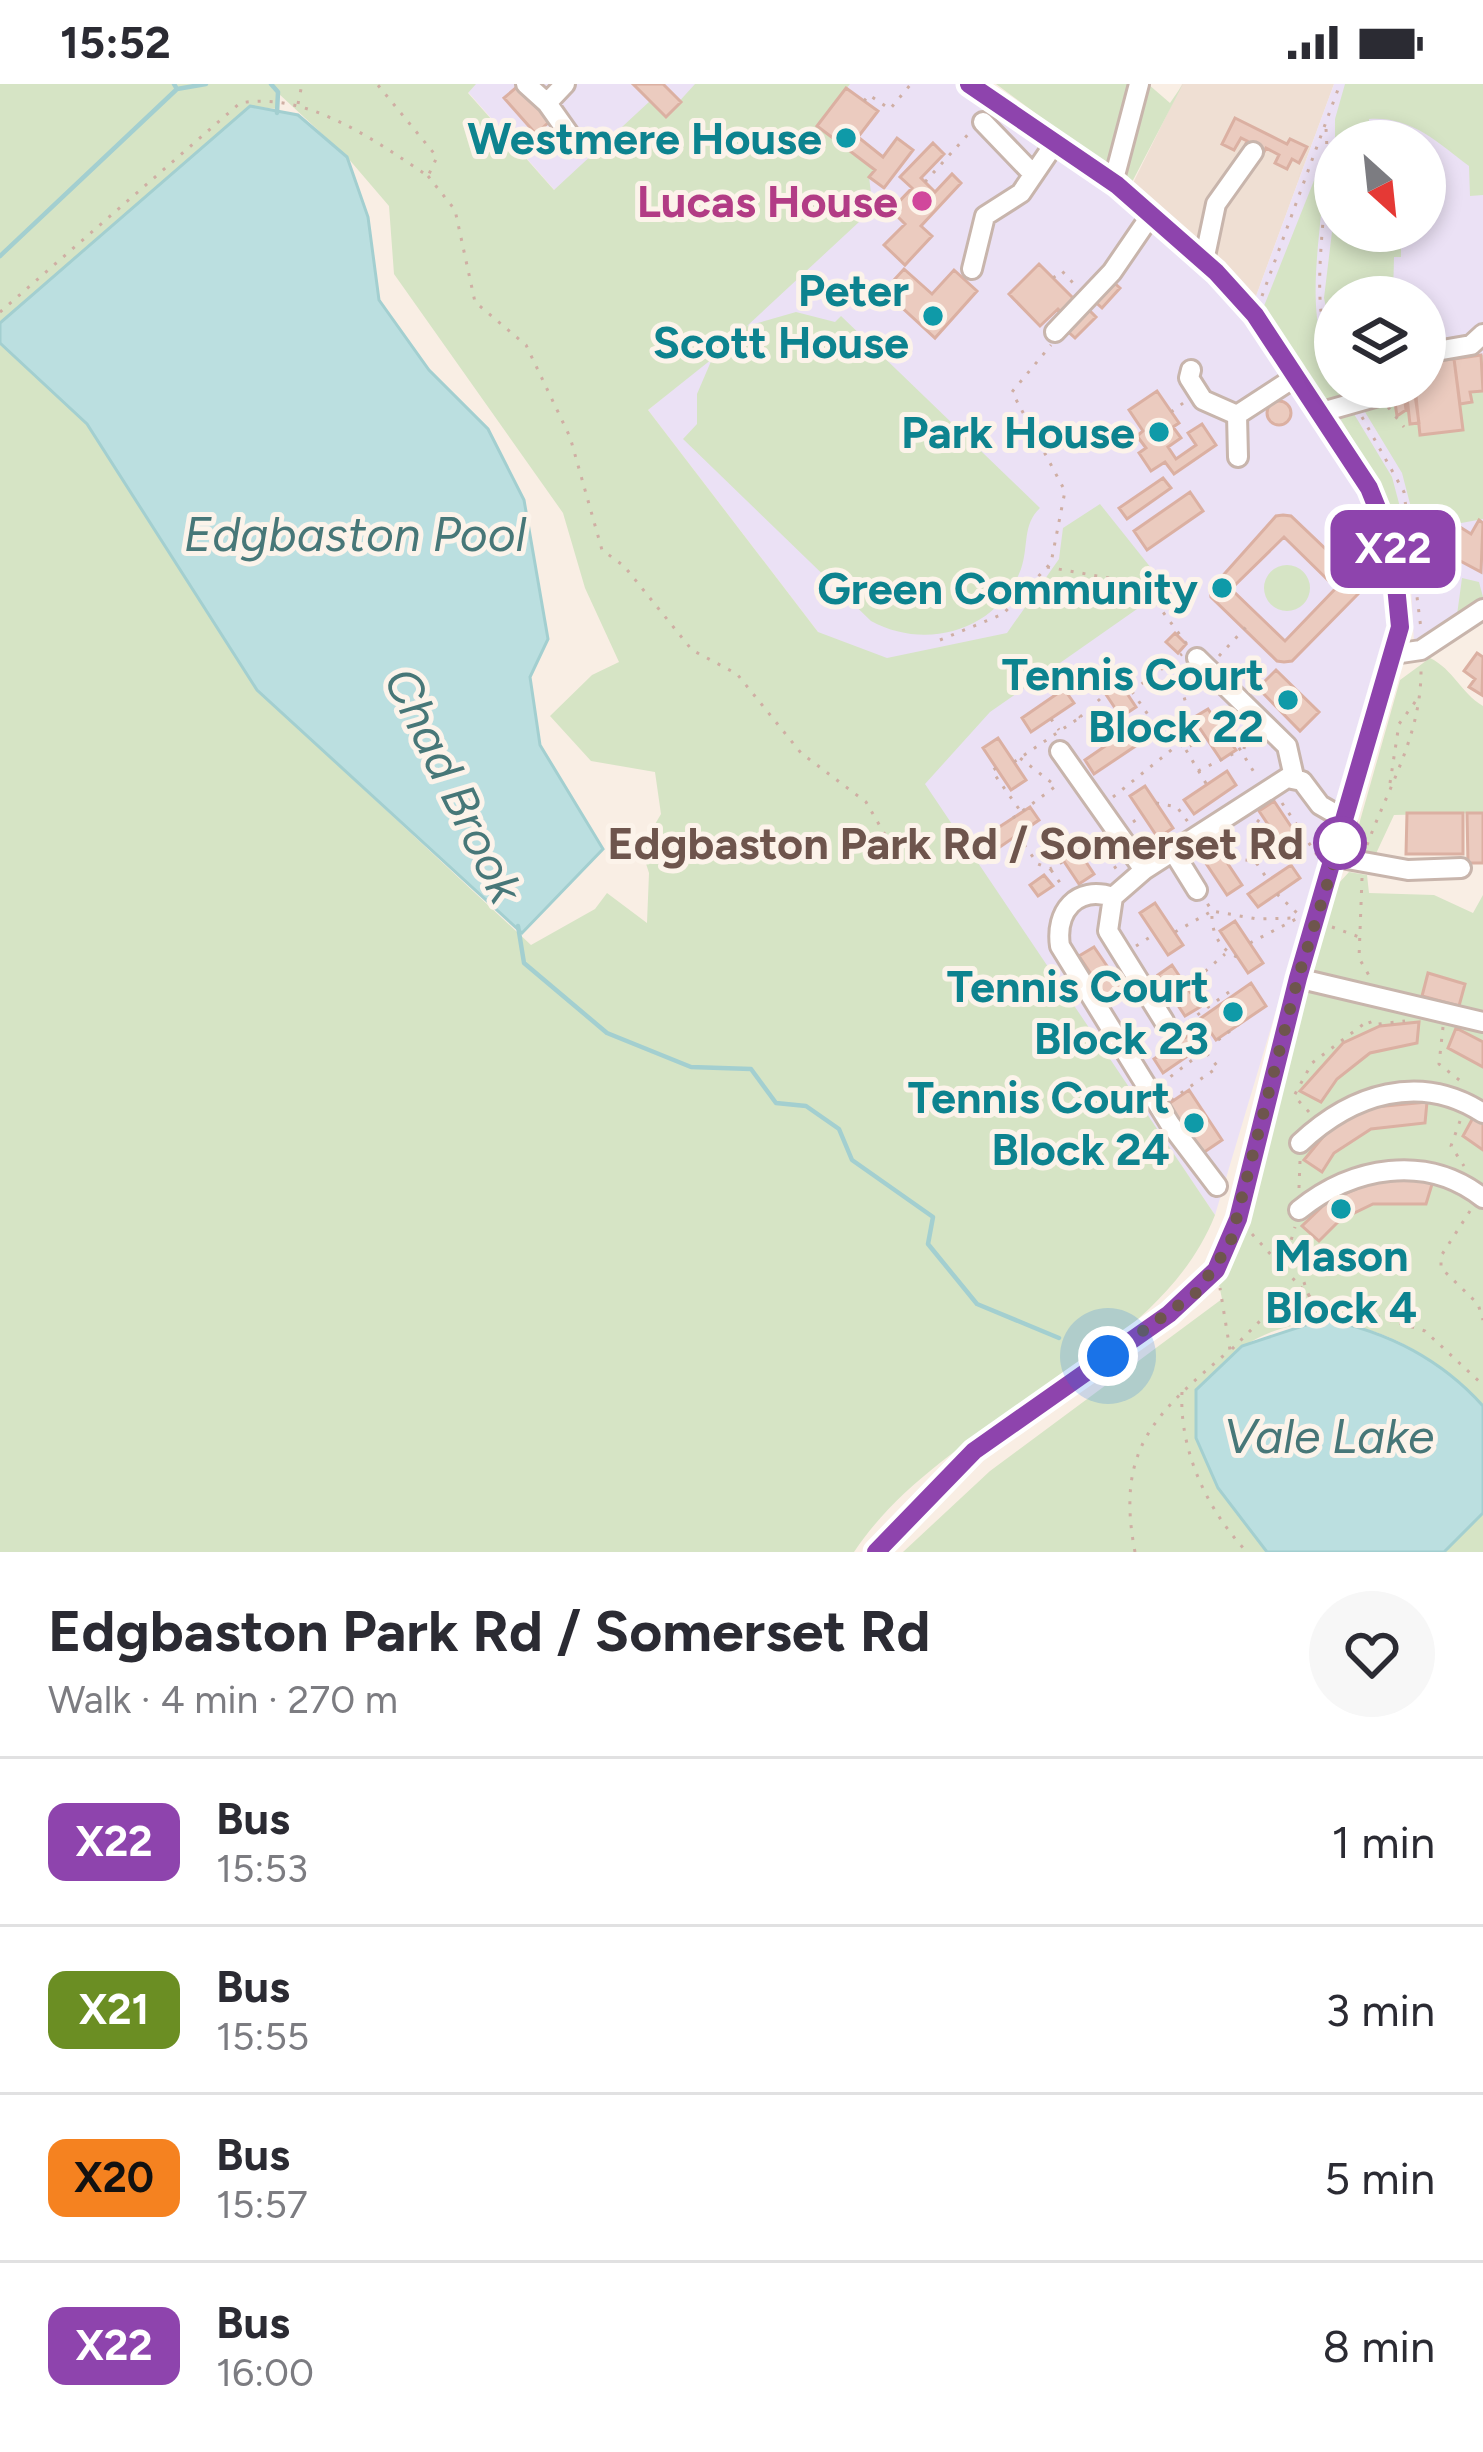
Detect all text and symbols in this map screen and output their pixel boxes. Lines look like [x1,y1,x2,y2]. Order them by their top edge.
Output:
text: 15:52 [60,15,171,69]
place label: Westmere House [467,111,822,165]
north arrow [1314,120,1446,252]
map controls [1314,120,1446,408]
marker: Westmere House [833,125,859,151]
place label: Lucas House [637,174,898,228]
marker: Lucas House [909,188,935,214]
place label: Peter Scott House [653,263,909,369]
button: layers [1314,276,1446,408]
marker: Peter Scott House [920,303,946,329]
place label: Park House [901,405,1135,459]
marker: Park House [1146,419,1172,445]
water label: Edgbaston Pool [184,505,527,563]
line badge: X22 [1324,510,1462,588]
text: X22 [1354,523,1432,574]
place label: Green Community [817,561,1198,615]
marker: Green Community [1209,575,1235,601]
place label: Tennis Court Block 22 [1002,647,1264,753]
water label: Chad Brook [372,658,537,914]
marker: Tennis Court Block 22 [1275,687,1301,713]
place label: Edgbaston Park Rd / Somerset Rd [607,816,1304,870]
marker: Edgbaston Park Rd / Somerset Rd [1315,818,1365,868]
place label: Tennis Court Block 23 [947,959,1209,1065]
marker: Tennis Court Block 23 [1220,999,1246,1025]
place label: Tennis Court Block 24 [908,1070,1170,1176]
marker: Tennis Court Block 24 [1181,1110,1207,1136]
marker: Mason Block 4 [1328,1196,1354,1222]
place label: Mason Block 4 [1265,1228,1417,1334]
your location [1078,1326,1138,1386]
water label: Vale Lake [1224,1407,1434,1465]
button: heart [1309,1591,1435,1717]
text: Edgbaston Park Rd / Somerset Rd [48,1597,930,1665]
text: Walk · 4 min · 270 m [48,1676,398,1723]
text: Bus [216,1791,290,1845]
text: 1 min [1331,1815,1435,1869]
text: X22 [75,1816,153,1867]
text: 15:53 [216,1845,308,1892]
text: Bus [216,1959,290,2013]
text: 3 min [1326,1983,1435,2037]
text: X21 [79,1984,149,2035]
text: 15:55 [216,2013,309,2060]
text: Bus [216,2127,290,2181]
text: 5 min [1324,2151,1435,2205]
text: X20 [74,2152,154,2203]
text: 15:57 [216,2181,308,2228]
text: Bus [216,2295,290,2349]
text: 8 min [1322,2319,1435,2373]
text: X22 [75,2320,153,2371]
text: 16:00 [216,2349,314,2396]

